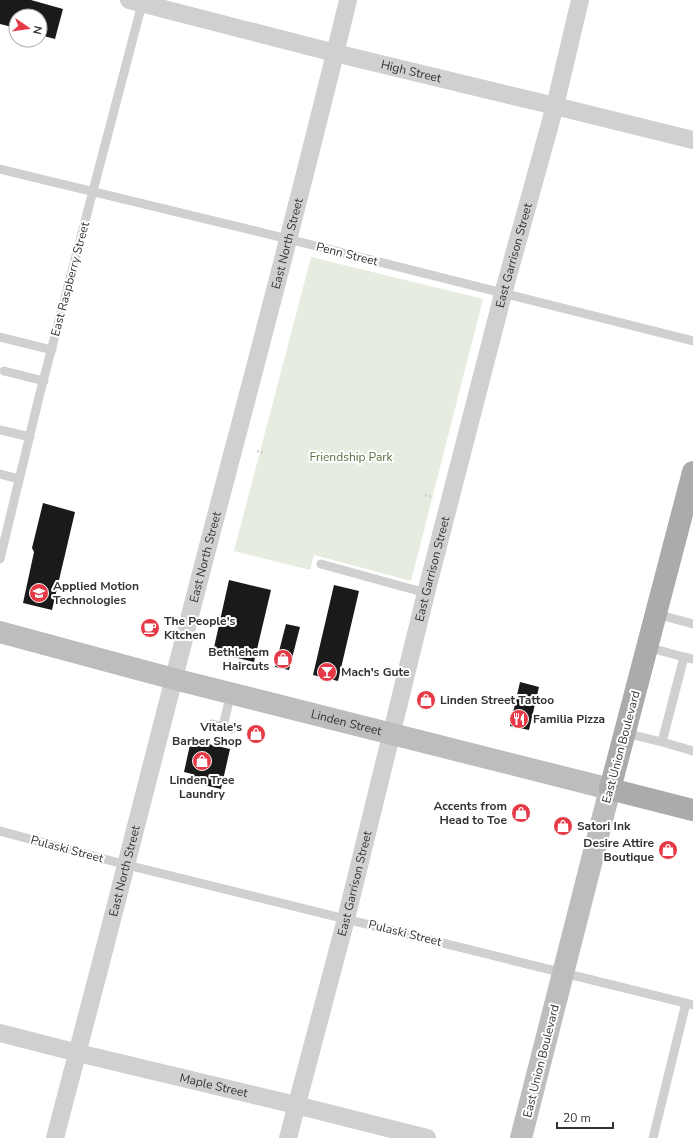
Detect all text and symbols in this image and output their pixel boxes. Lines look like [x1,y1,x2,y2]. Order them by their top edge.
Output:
north arrow [8,8,48,48]
text: N [29,24,45,36]
street label: High Street [379,56,444,87]
street label: East North Street [268,196,307,291]
street label: East Garrison Street [492,201,536,310]
street label: East Raspberry Street [47,219,93,338]
street label: Penn Street [314,239,380,270]
park label: Friendship Park [309,449,394,465]
street label: East North Street [186,509,225,604]
street label: East Garrison Street [411,514,454,623]
place label: Applied Motion Technologies [53,578,139,608]
school or university icon: Applied Motion Technologies [28,582,50,604]
place label: The People's Kitchen [164,613,236,643]
cafe icon: The People's Kitchen [139,617,161,639]
place label: Bethlehem Haircuts [208,644,269,674]
shop icon: Bethlehem Haircuts [272,648,294,670]
bar icon: Mach's Gute [316,661,338,683]
place label: Mach's Gute [341,664,410,680]
shop icon: Linden Street Tattoo [415,689,437,711]
street label: East Union Boulevard [598,689,644,805]
place label: Linden Street Tattoo [440,692,554,708]
street label: Linden Street [309,706,384,739]
restaurant icon: Familia Pizza [508,708,530,730]
place label: Familia Pizza [533,711,605,727]
place label: Vitale's Barber Shop [172,719,242,749]
shop icon: Vitale's Barber Shop [245,723,267,745]
shop icon: Linden Tree Laundry [191,750,213,772]
place label: Linden Tree Laundry [170,772,235,802]
place label: Accents from Head to Toe [433,798,507,828]
shop icon: Accents from Head to Toe [510,802,532,824]
shop icon: Satori Ink [552,815,574,837]
place label: Satori Ink [577,818,631,834]
street label: East North Street [105,823,144,918]
street label: East Garrison Street [334,828,376,938]
street label: Pulaski Street [29,832,106,867]
place label: Desire Attire Boutique [583,835,654,865]
shop icon: Desire Attire Boutique [657,839,679,861]
street label: Pulaski Street [367,916,444,950]
street label: East Union Boulevard [519,1003,563,1119]
street label: Maple Street [178,1070,250,1101]
scale bar [557,1104,613,1130]
text: 20 m [563,1110,591,1126]

